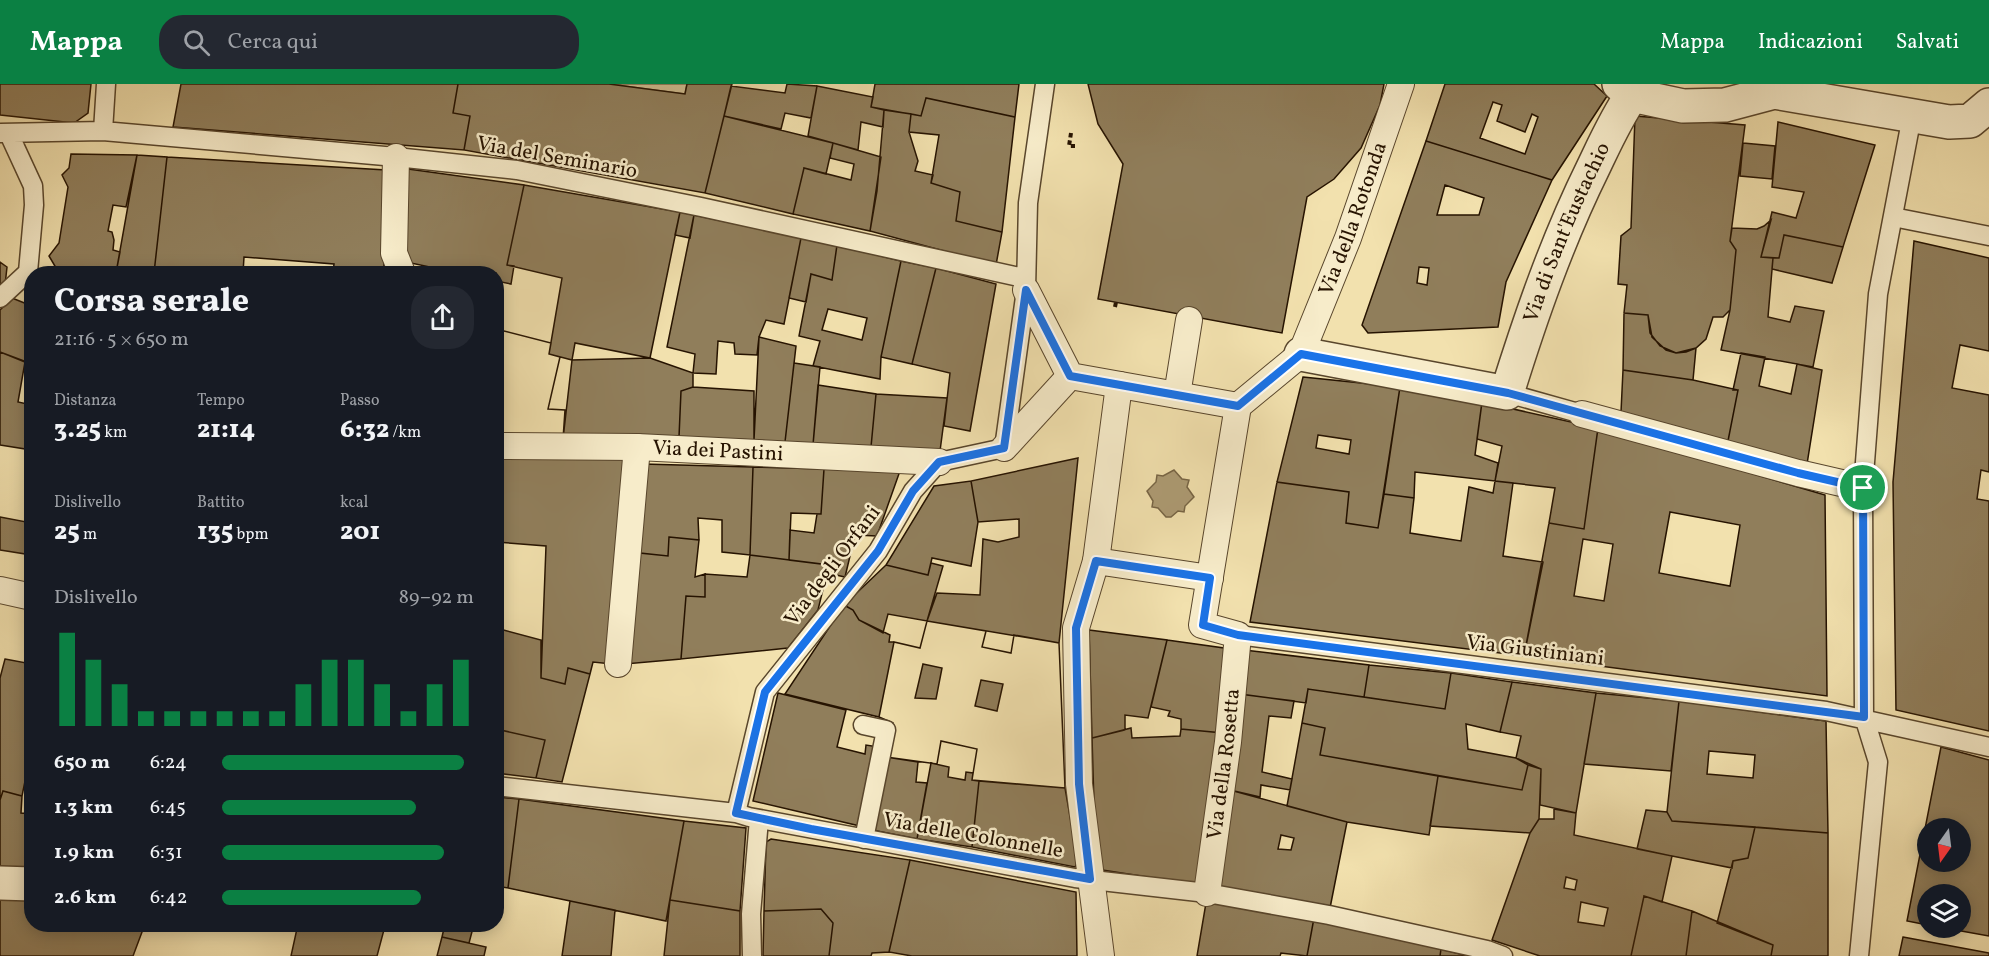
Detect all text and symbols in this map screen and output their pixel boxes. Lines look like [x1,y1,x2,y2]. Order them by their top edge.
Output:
search box [159,15,579,69]
text: Mappa [30,23,123,62]
icon: search [180,26,213,59]
text: Cerca qui [228,27,318,58]
text: Mappa [1660,28,1725,57]
text: Indicazioni [1758,28,1863,57]
text: Salvati [1896,28,1959,57]
street label: Via del Seminario [475,130,639,186]
street label: Via della Rotonda [1312,138,1395,300]
street label: Via di Sant'Eustachio [1516,138,1618,327]
text: Corsa serale [54,280,249,326]
button: share [411,286,474,349]
text: 21:16 · 5 × 650 m [54,326,189,354]
text: Distanza [54,390,116,412]
text: Tempo [197,390,245,412]
text: Passo [340,390,379,412]
text: 3.25 [54,412,101,448]
text: 21:14 [197,412,255,448]
text: 6:32 [340,412,389,448]
text: km [101,422,127,444]
text: /km [389,422,421,444]
street label: Via dei Pastini [652,433,784,469]
pin [1837,462,1888,513]
icon: arrive [1846,471,1879,504]
text: Dislivello [54,492,121,514]
text: Battito [197,492,245,514]
text: kcal [340,492,368,514]
street label: Via degli Orfani [778,500,888,632]
text: 25 [54,514,80,550]
text: 135 [197,514,233,550]
text: 201 [340,514,380,550]
text: m [80,524,97,546]
text: bpm [233,524,269,546]
text: Dislivello [54,584,138,612]
text: 89–92 m [399,584,474,612]
street label: Via Giustiniani [1464,628,1606,674]
street label: Via della Rosetta [1200,687,1247,842]
text: 650 m [54,749,110,777]
text: 6:24 [150,749,187,777]
text: 1.3 km [54,794,113,822]
text: 6:45 [150,794,186,822]
street label: Via delle Colonnelle [881,806,1065,866]
north arrow [1917,818,1971,872]
map controls [1917,818,1971,938]
text: 1.9 km [54,839,114,867]
text: 6:31 [150,839,183,867]
text: 2.6 km [54,884,117,912]
text: 6:42 [150,884,188,912]
button: layers [1917,884,1971,938]

